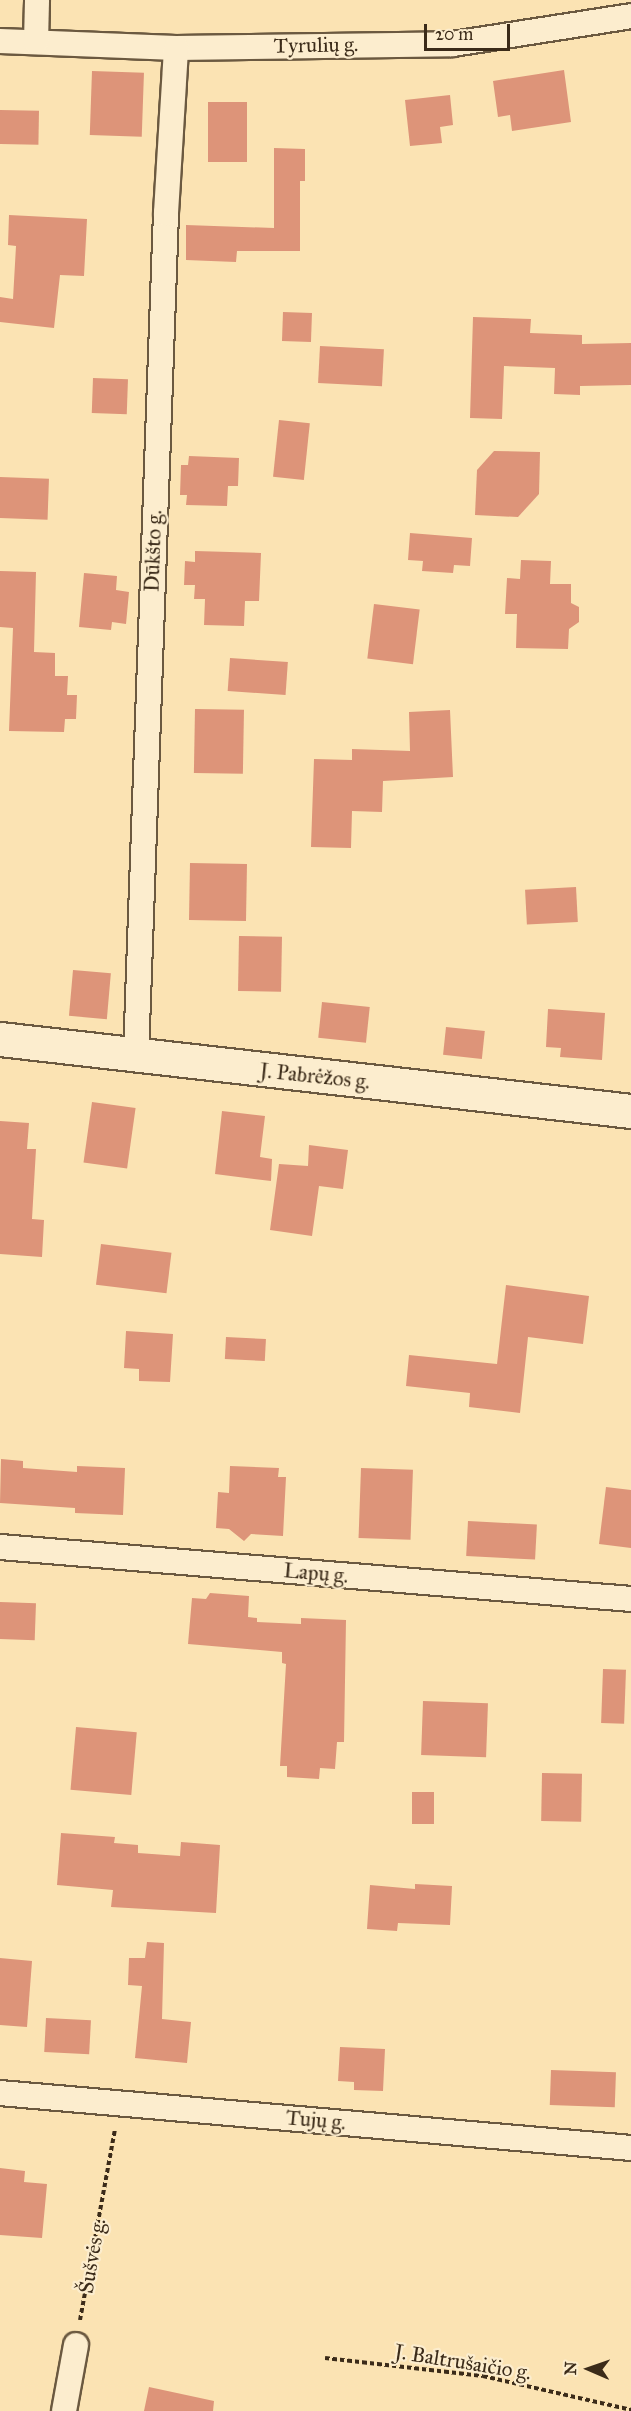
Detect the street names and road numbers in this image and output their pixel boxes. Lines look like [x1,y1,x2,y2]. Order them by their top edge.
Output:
street label: Tyrulių g. [273,32,359,58]
street label: Dūkšto g. [139,510,167,592]
street label: J. Pabrėžos g. [259,1058,371,1094]
street label: Lapų g. [283,1558,349,1588]
street label: Tujų g. [285,2105,347,2135]
street label: Šušvės g. [73,2216,111,2296]
street label: J. Baltrušaičio g. [393,2339,533,2385]

